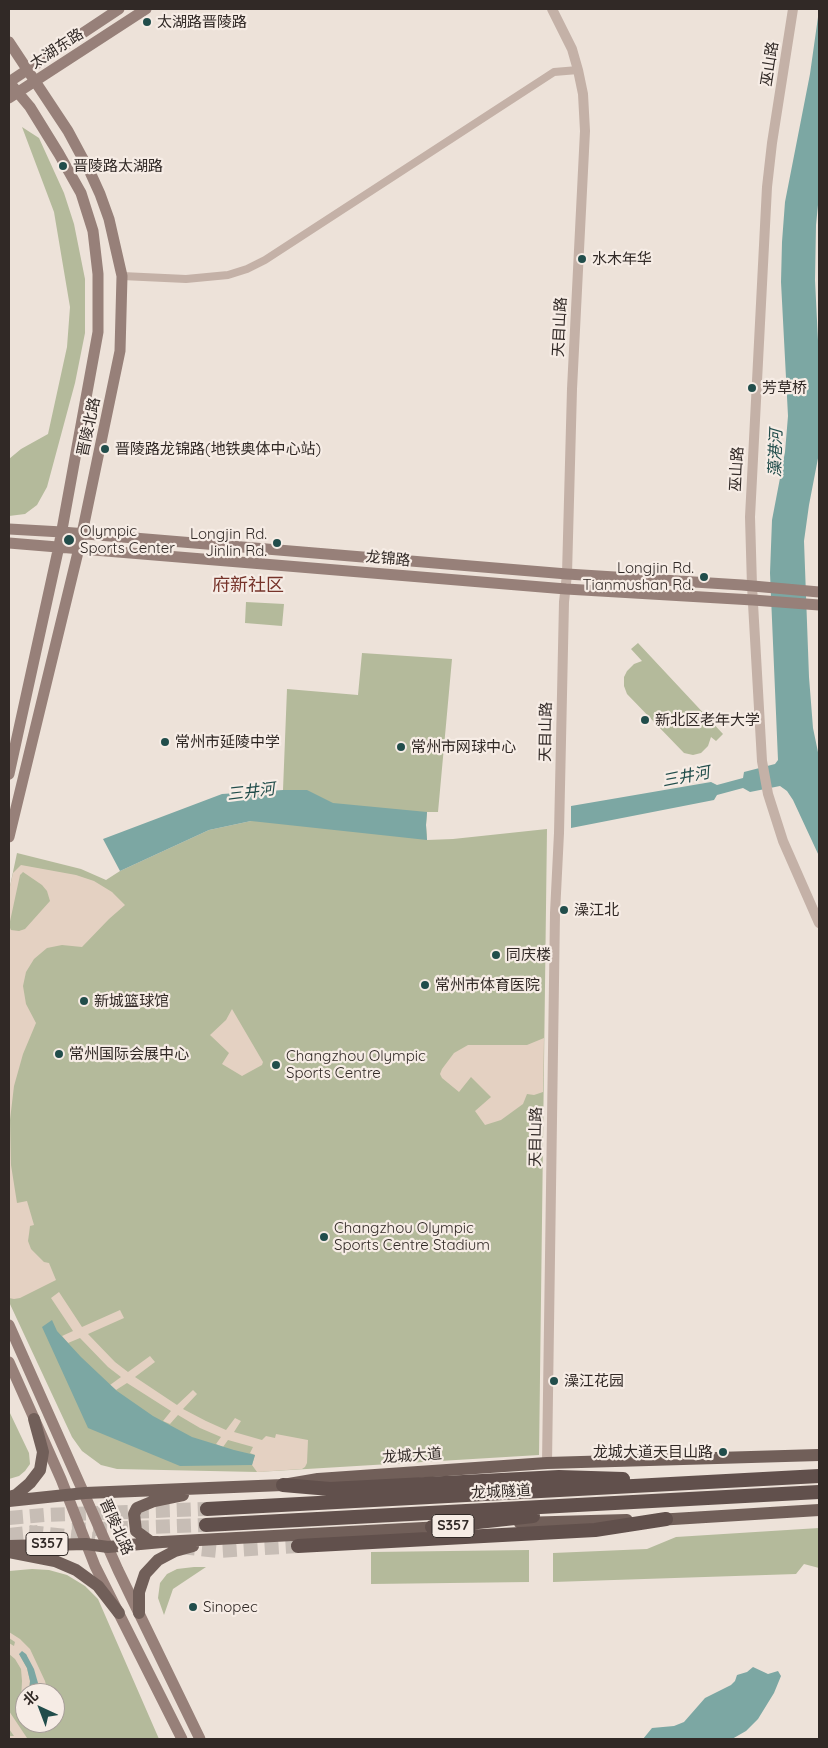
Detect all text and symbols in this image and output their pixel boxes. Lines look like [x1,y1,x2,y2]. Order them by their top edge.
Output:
place label: 太湖路晋陵路 [157,13,247,31]
marker: 太湖路晋陵路 [141,16,153,28]
street label: 太湖东路 [27,25,87,73]
street label: 巫山路 [758,40,782,88]
place label: 晋陵路太湖路 [73,157,163,175]
marker: 晋陵路太湖路 [57,160,69,172]
place label: 水木年华 [592,250,652,268]
marker: 水木年华 [576,253,588,265]
street label: 天目山路 [549,297,571,357]
place label: 芳草桥 [762,379,807,397]
marker: 芳草桥 [746,382,758,394]
street label: 晋陵北路 [74,396,104,458]
water label: 藻港河 [766,429,786,477]
place label: 晋陵路龙锦路(地铁奥体中心站) [115,440,321,458]
marker: 晋陵路龙锦路(地铁奥体中心站) [99,443,111,455]
street label: 巫山路 [727,446,747,492]
place label: Olympic Sports Center [80,522,175,557]
place label: Longjin Rd. Jinlin Rd. [190,525,267,560]
marker: Olympic Sports Center [62,533,76,547]
marker: Longjin Rd. Jinlin Rd. [271,537,283,549]
street label: 龙锦路 [365,548,411,570]
place label: Longjin Rd. Tianmushan Rd. [583,559,694,594]
marker: Longjin Rd. Tianmushan Rd. [698,571,710,583]
district label: 府新社区 [212,575,284,597]
street label: 天目山路 [536,702,556,762]
place label: 新北区老年大学 [655,711,760,729]
marker: 新北区老年大学 [639,714,651,726]
place label: 常州市延陵中学 [175,733,280,751]
marker: 常州市延陵中学 [159,736,171,748]
place label: 常州市网球中心 [411,738,516,756]
marker: 常州市网球中心 [395,741,407,753]
water label: 三井河 [661,763,711,791]
water label: 三井河 [226,780,276,804]
place label: 澡江北 [574,901,619,919]
marker: 澡江北 [558,904,570,916]
place label: 同庆楼 [506,946,551,964]
marker: 同庆楼 [490,949,502,961]
place label: 常州市体育医院 [435,976,540,994]
marker: 常州市体育医院 [419,979,431,991]
place label: 新城篮球馆 [94,992,169,1010]
marker: 新城篮球馆 [78,995,90,1007]
place label: 常州国际会展中心 [69,1045,189,1063]
place label: Changzhou Olympic Sports Centre [286,1047,426,1082]
marker: 常州国际会展中心 [53,1048,65,1060]
marker: Changzhou Olympic Sports Centre [270,1059,282,1071]
street label: 天目山路 [526,1107,546,1167]
place label: Changzhou Olympic Sports Centre Stadium [334,1219,490,1254]
marker: Changzhou Olympic Sports Centre Stadium [318,1231,330,1243]
place label: 澡江花园 [564,1372,624,1390]
marker: 澡江花园 [548,1375,560,1387]
place label: 龙城大道天目山路 [593,1443,713,1461]
street label: 龙城大道 [381,1445,443,1467]
marker: 龙城大道天目山路 [717,1446,729,1458]
street label: 龙城隧道 [471,1481,531,1503]
street label: 晋陵北路 [96,1496,136,1558]
road number: S357 [432,1514,474,1538]
road number: S357 [26,1532,68,1556]
place label: Sinopec [203,1598,258,1616]
marker: Sinopec [187,1601,199,1613]
north arrow [15,1683,65,1733]
text: 北 [19,1686,42,1709]

